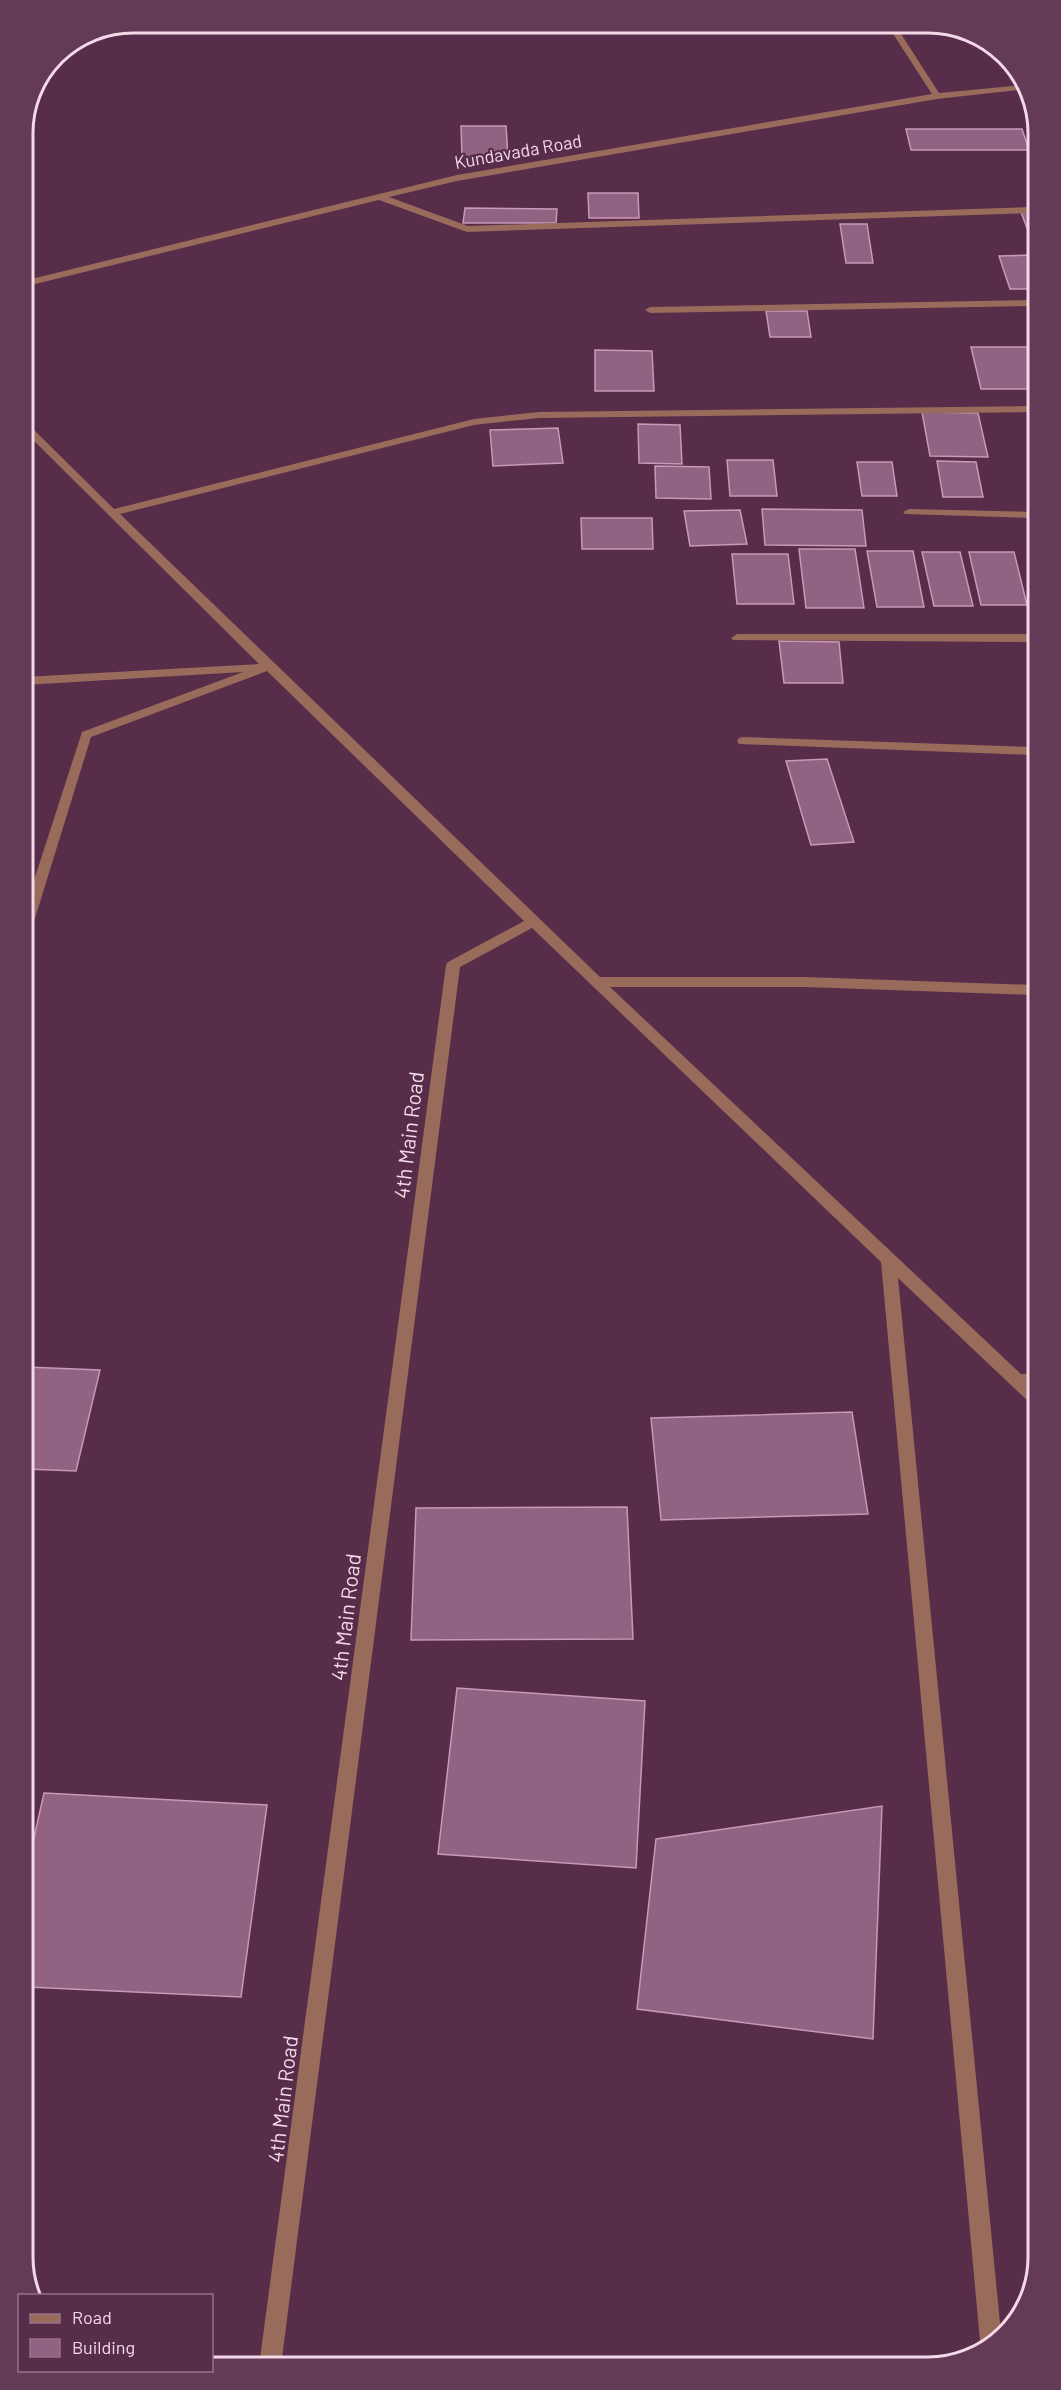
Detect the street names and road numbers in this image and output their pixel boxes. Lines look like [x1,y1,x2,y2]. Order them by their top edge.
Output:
street label: Kundavada Road [453,129,583,173]
street label: 4th Main Road [388,1070,428,1200]
street label: 4th Main Road [325,1552,365,1682]
street label: 4th Main Road [262,2034,302,2164]

